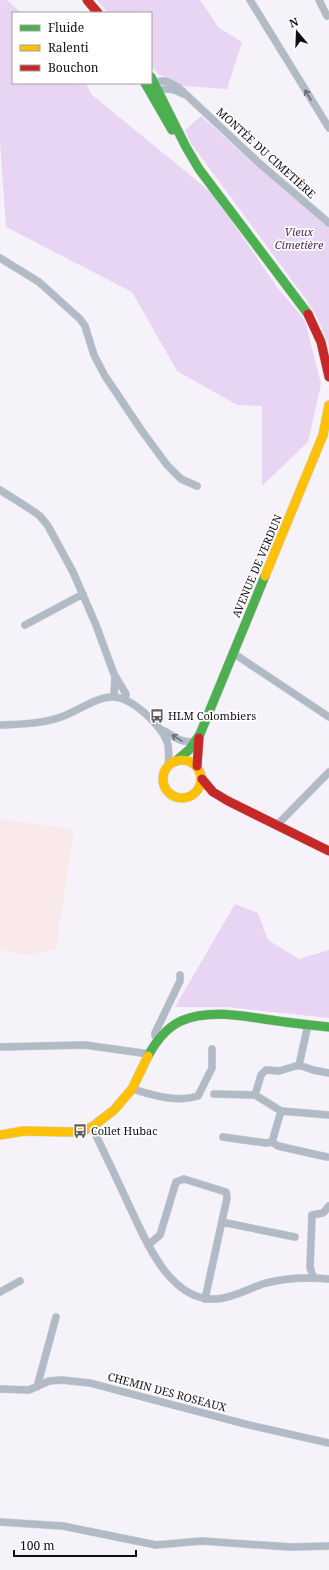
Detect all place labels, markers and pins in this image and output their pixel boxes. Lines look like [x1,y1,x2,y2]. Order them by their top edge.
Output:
bus stop icon: HLM Colombiers [149,708,165,724]
place label: HLM Colombiers [168,708,256,723]
bus stop icon: Collet Hubac [72,1123,88,1139]
place label: Collet Hubac [91,1123,158,1138]

